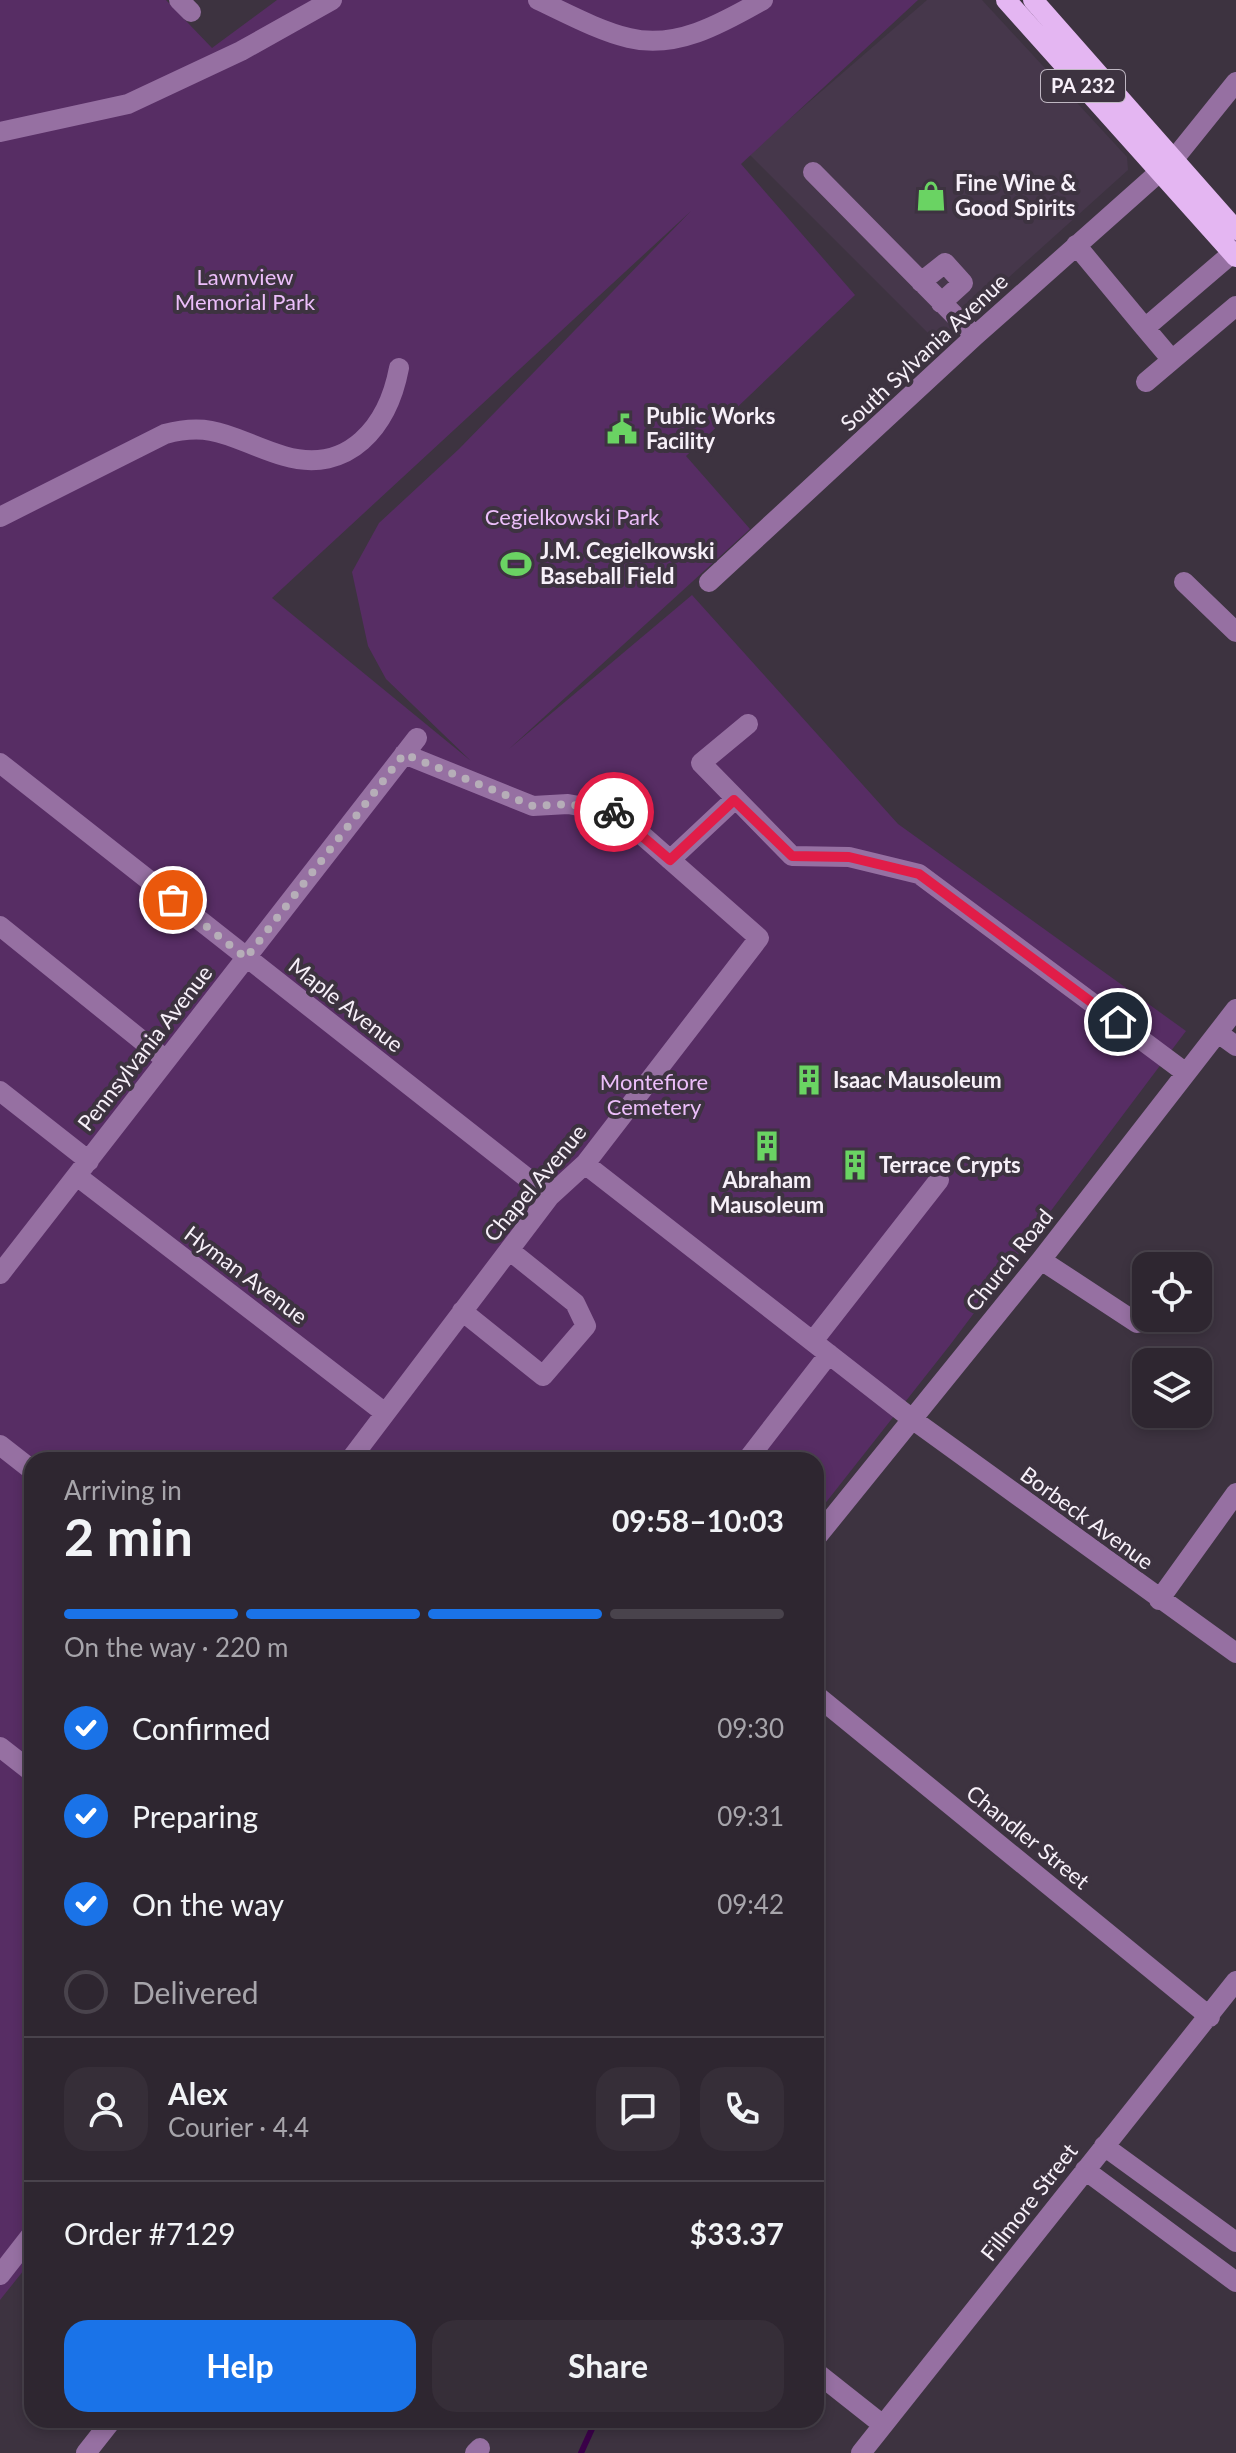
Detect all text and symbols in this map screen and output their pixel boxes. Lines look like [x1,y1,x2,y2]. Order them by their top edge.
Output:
road number: PA 232 [1041,70,1125,102]
place label: Fine Wine & Good Spirits [955,169,1076,221]
shop icon: Fine Wine & Good Spirits [914,179,948,213]
park label: Lawnview Memorial Park [175,263,316,315]
street label: South Sylvania Avenue [835,267,1013,436]
place label: Public Works Facility [646,402,775,454]
public building icon: Public Works Facility [605,412,639,446]
park label: Cegielkowski Park [485,503,660,530]
place label: J.M. Cegielkowski Baseball Field [540,537,715,589]
sports icon: J.M. Cegielkowski Baseball Field [499,547,533,581]
courier [574,772,654,852]
icon: bike [592,790,636,834]
pin [139,866,207,934]
icon: bag [151,878,195,922]
street label: Maple Avenue [284,952,409,1058]
street label: Pennsylvania Avenue [72,959,218,1136]
pin [1084,988,1152,1056]
icon: home [1096,1000,1140,1044]
building icon: Isaac Mausoleum [792,1063,826,1097]
place label: Isaac Mausoleum [833,1066,1002,1093]
park label: Montefiore Cemetery [600,1068,708,1120]
street label: Chapel Avenue [478,1119,591,1247]
building icon: Abraham Mausoleum [750,1129,784,1163]
building icon: Terrace Crypts [838,1148,872,1182]
place label: Terrace Crypts [879,1151,1021,1178]
place label: Abraham Mausoleum [710,1166,824,1218]
street label: Church Road [959,1203,1058,1316]
street label: Hyman Avenue [180,1220,313,1330]
map controls [1132,1252,1212,1428]
button: locate [1132,1252,1212,1332]
button: layers [1132,1348,1212,1428]
street label: Borbeck Avenue [1015,1460,1159,1575]
text: Arriving in [64,1474,182,1506]
text: 09:58–10:03 [612,1502,784,1538]
text: 2 min [64,1505,193,1567]
text: On the way · 220 m [64,1631,288,1663]
icon: check [64,1706,108,1750]
text: Confirmed [132,1710,271,1746]
text: 09:30 [717,1712,784,1744]
street label: Chandler Street [961,1779,1095,1895]
icon: check [64,1794,108,1838]
text: Preparing [132,1798,258,1834]
text: 09:31 [717,1800,784,1832]
icon: check [64,1882,108,1926]
text: On the way [132,1886,284,1922]
text: 09:42 [717,1888,784,1920]
text: Delivered [132,1974,259,2010]
button: person [64,2067,148,2151]
button: chat [596,2067,680,2151]
button: phone [700,2067,784,2151]
text: Alex [168,2075,228,2111]
text: Courier · 4.4 [168,2111,309,2143]
street label: Fillmore Street [974,2138,1083,2266]
text: Order #7129 [64,2215,236,2251]
text: $33.37 [690,2215,784,2251]
button: Help [64,2320,416,2412]
button: Share [432,2320,784,2412]

